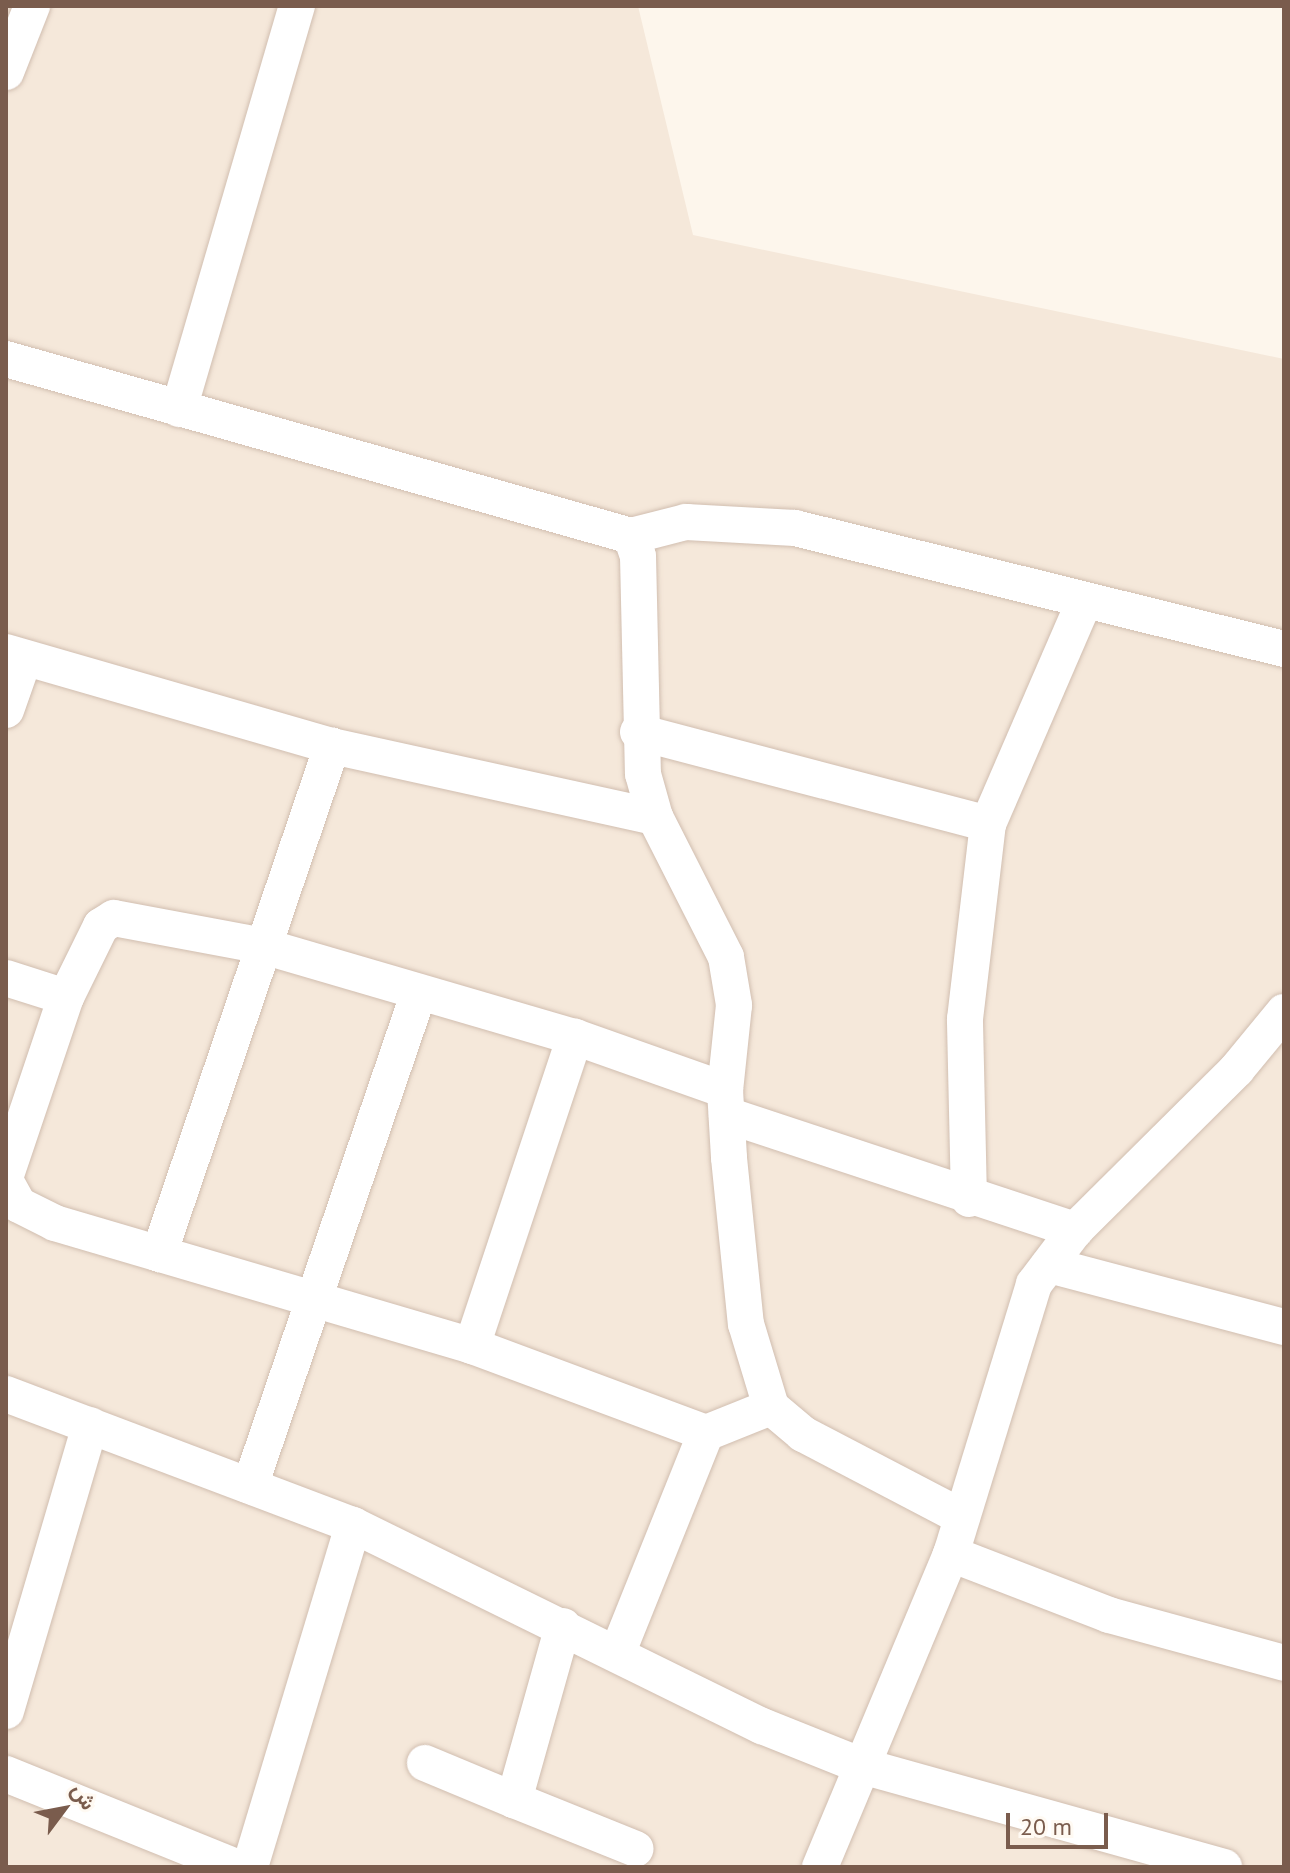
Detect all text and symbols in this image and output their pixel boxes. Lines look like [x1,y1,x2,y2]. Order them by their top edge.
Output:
north arrow [24,1769,104,1849]
text: ش [65,1778,103,1815]
scale bar [1010,1797,1112,1847]
text: 20 m [1020,1811,1072,1842]

